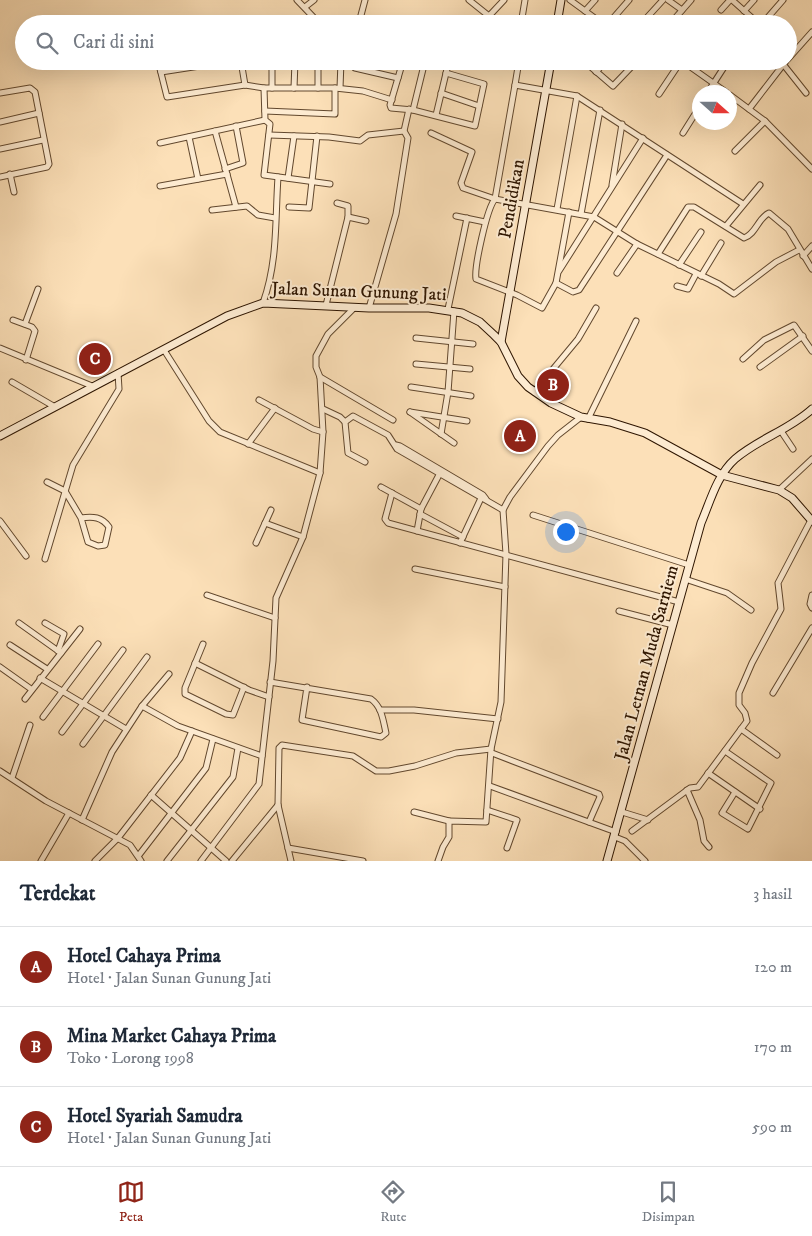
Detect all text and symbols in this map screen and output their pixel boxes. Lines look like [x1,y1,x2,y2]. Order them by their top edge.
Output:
search box [15,15,797,70]
icon: search [33,29,61,57]
text: Cari di sini [73,31,154,54]
north arrow [692,85,737,130]
street label: Pendidikan [494,157,530,240]
street label: Jalan Sunan Gunung Jati [269,278,447,306]
pin: C [79,340,111,378]
pin: B [537,366,569,404]
pin: A [504,417,536,455]
your location [553,519,579,545]
street label: Jalan Letnan Muda Sarniem [610,563,684,765]
text: Terdekat [20,881,95,907]
text: 3 hasil [753,884,792,904]
text: Hotel Cahaya Prima [67,945,221,968]
text: A [31,957,41,977]
text: 120 m [754,957,792,977]
text: Hotel · Jalan Sunan Gunung Jati [67,968,271,988]
text: Mina Market Cahaya Prima [67,1025,276,1048]
text: B [31,1037,41,1057]
text: 170 m [754,1037,792,1057]
text: Toko · Lorong 1998 [67,1048,194,1068]
text: Hotel Syariah Samudra [67,1105,243,1128]
text: C [31,1117,41,1137]
text: 590 m [752,1117,792,1137]
text: Hotel · Jalan Sunan Gunung Jati [67,1128,271,1148]
tab: Peta [117,1178,145,1226]
tab: Rute [379,1178,407,1226]
tab: Disimpan [642,1178,695,1226]

